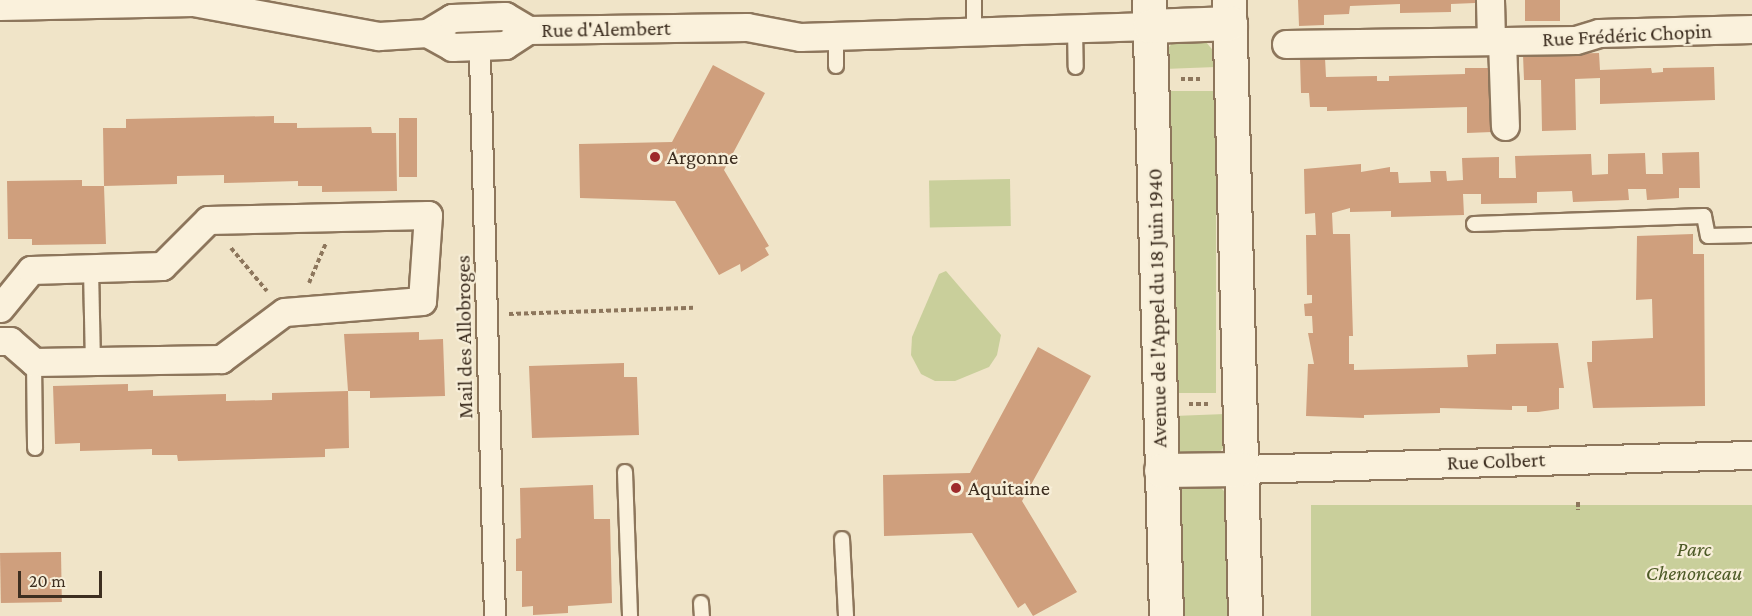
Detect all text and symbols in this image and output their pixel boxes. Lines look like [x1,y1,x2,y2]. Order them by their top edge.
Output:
street label: Rue d'Alembert [541,15,671,43]
street label: Rue Frédéric Chopin [1541,18,1713,52]
place label: Argonne [667,144,738,170]
marker: Argonne [648,150,662,164]
street label: Avenue de l'Appel du 18 Juin 1940 [1142,168,1172,448]
street label: Mail des Allobroges [450,255,478,419]
street label: Rue Colbert [1446,447,1546,475]
place label: Aquitaine [968,475,1050,501]
marker: Aquitaine [949,481,963,495]
park label: Parc Chenonceau [1646,536,1742,586]
scale bar [21,559,105,597]
text: 20 m [29,571,66,591]

